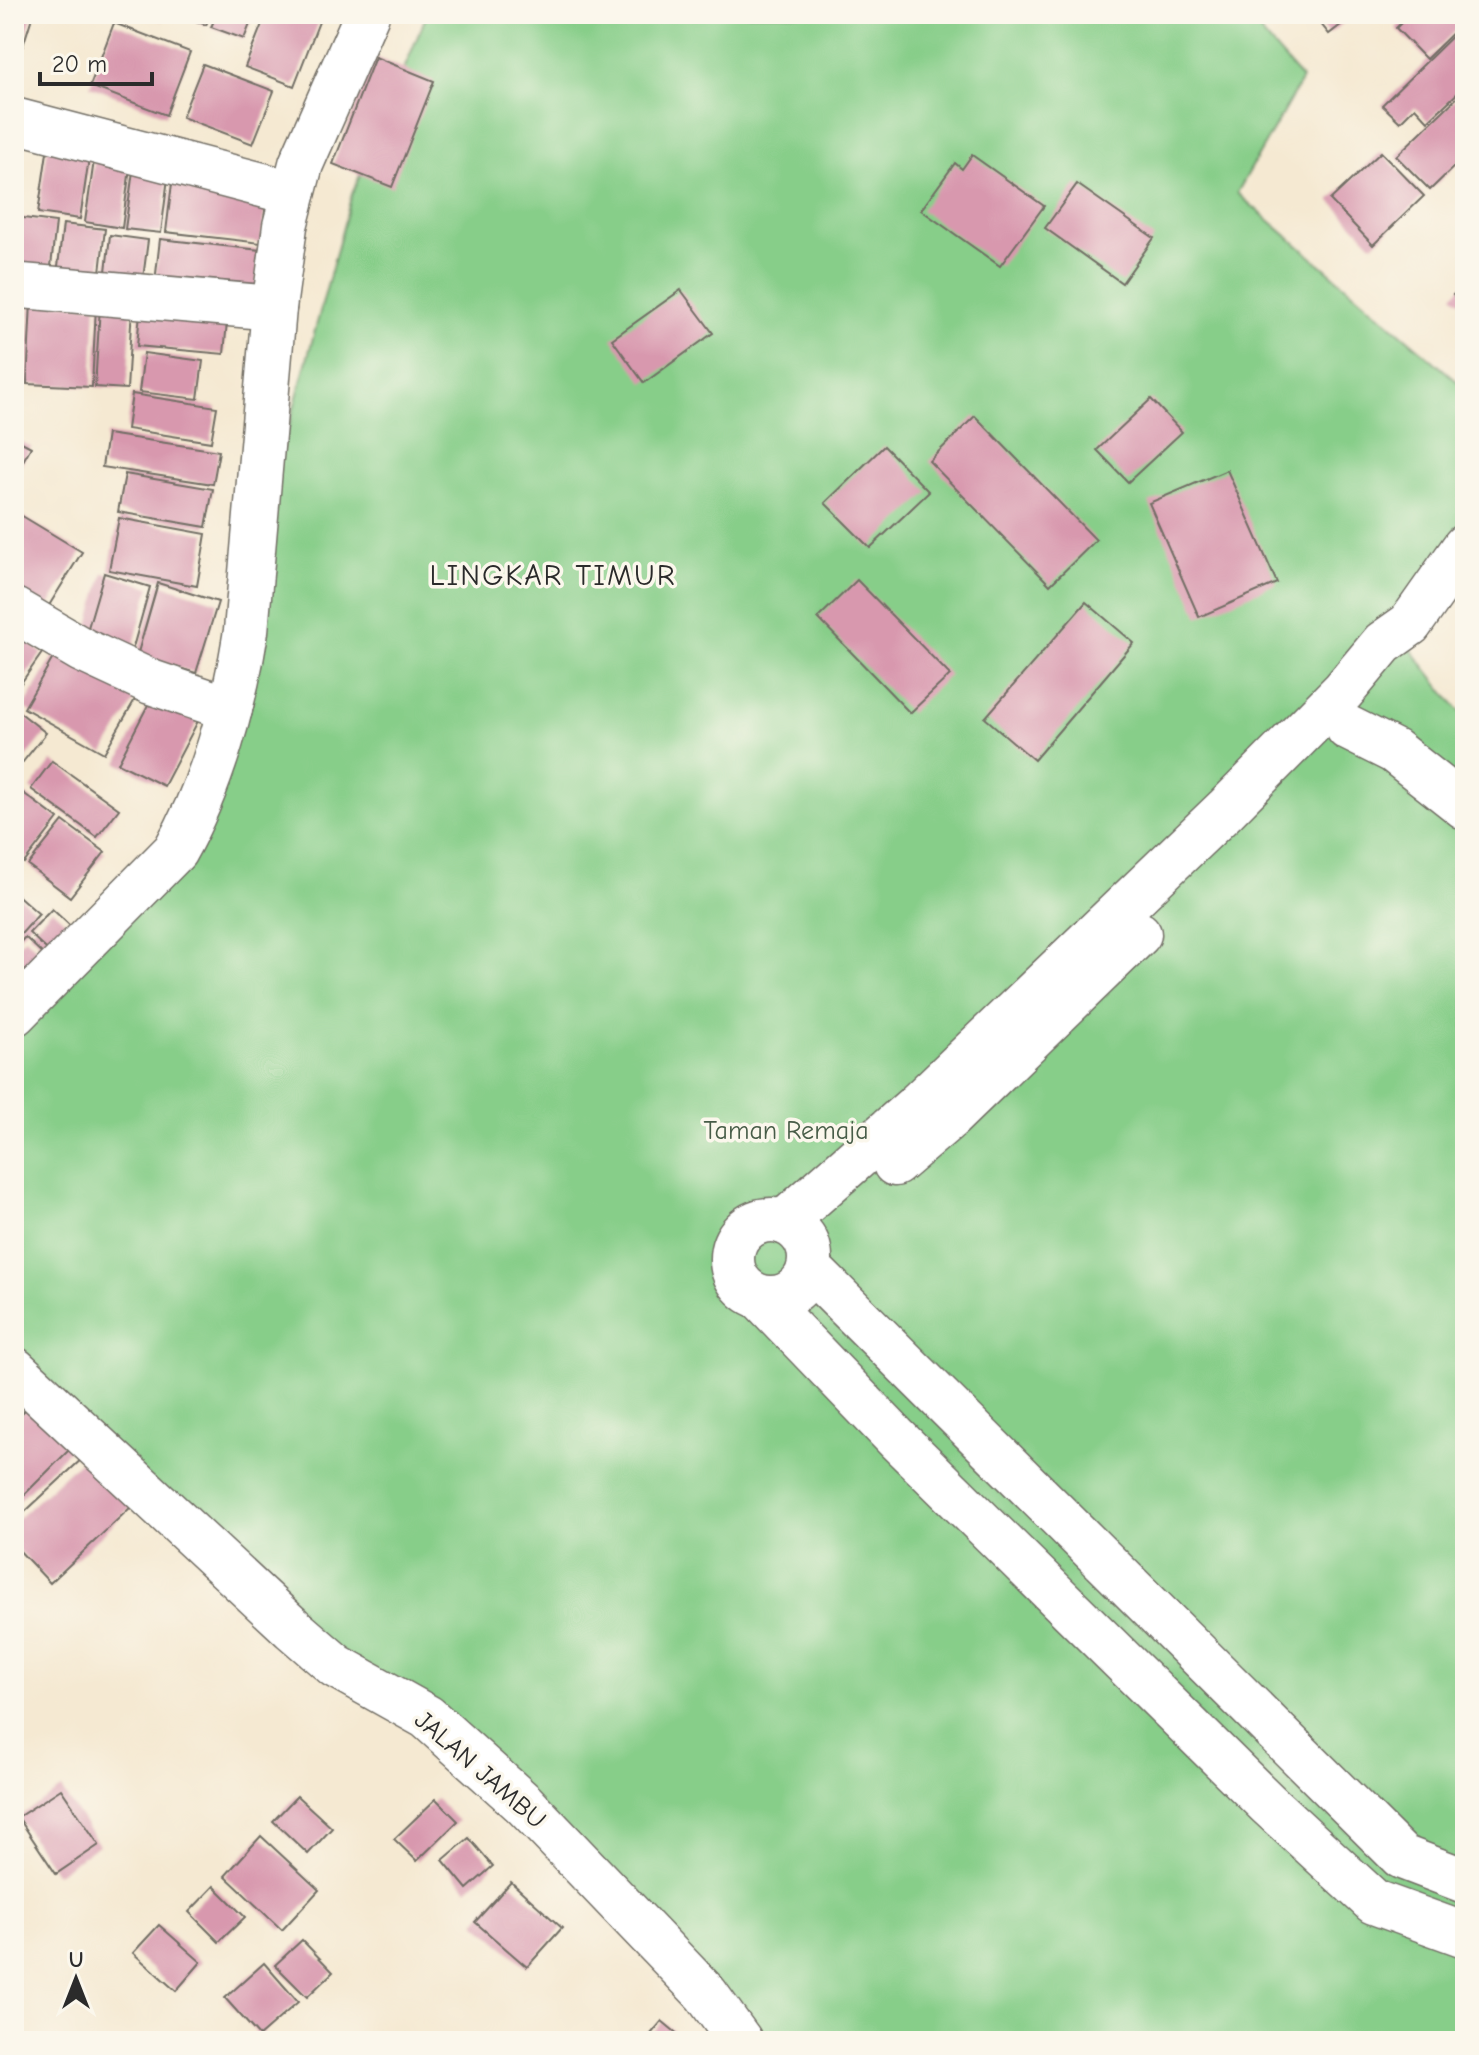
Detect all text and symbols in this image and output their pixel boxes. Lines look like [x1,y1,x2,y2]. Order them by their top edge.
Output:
scale bar [40,36,152,86]
text: 20 m [52,50,107,78]
district label: LINGKAR TIMUR [429,558,677,593]
park label: Taman Remaja [703,1116,869,1146]
street label: JALAN JAMBU [408,1705,552,1835]
north arrow [36,1939,116,2019]
text: U [69,1947,83,1973]

